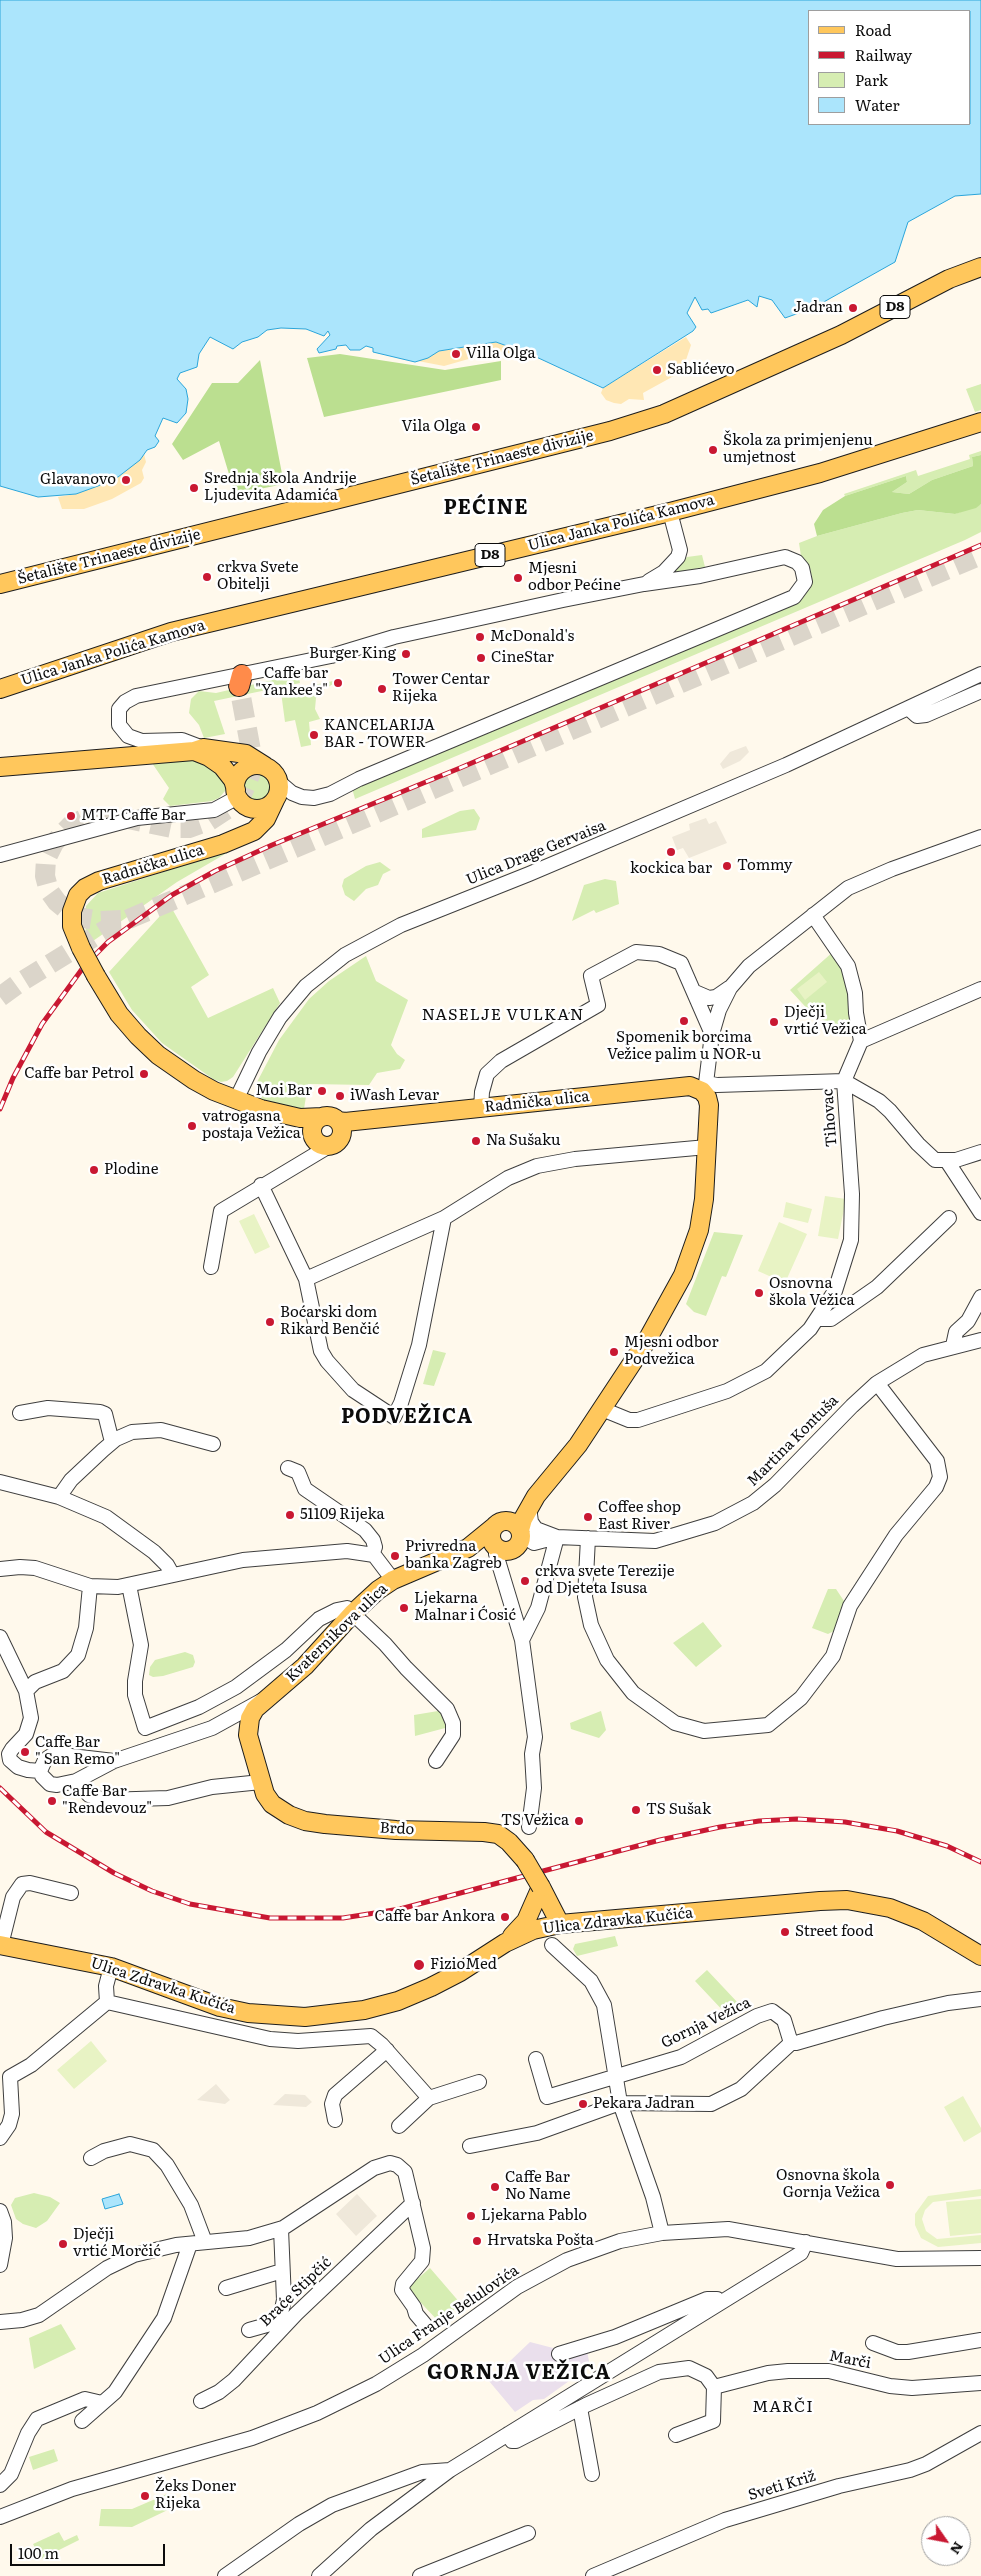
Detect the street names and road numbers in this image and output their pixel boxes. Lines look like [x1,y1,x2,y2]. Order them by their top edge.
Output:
road number: D8 [880,296,910,318]
street label: Šetalište Trinaeste divizije [409,427,595,489]
street label: Ulica Janka Polića Kamova [526,491,716,555]
street label: Šetalište Trinaeste divizije [16,526,202,588]
road number: D8 [475,544,505,566]
street label: Ulica Janka Polića Kamova [19,616,207,690]
street label: Ulica Drage Gervaisa [464,817,608,889]
street label: Radnička ulica [100,841,206,889]
street label: Radnička ulica [484,1088,590,1116]
street label: Tihovac [819,1088,841,1148]
street label: Martina Kontuša [744,1392,842,1490]
street label: Kvaternikova ulica [282,1580,392,1686]
street label: Brdo [379,1819,415,1839]
street label: Ulica Zdravka Kučića [542,1904,694,1938]
street label: Ulica Zdravka Kučića [88,1954,238,2018]
street label: Gornja Vežica [658,1994,754,2052]
street label: Braće Stipčić [257,2253,335,2331]
street label: Ulica Franje Belulovića [376,2262,522,2368]
street label: Marči [828,2347,872,2373]
street label: Sveti Križ [746,2467,818,2505]

